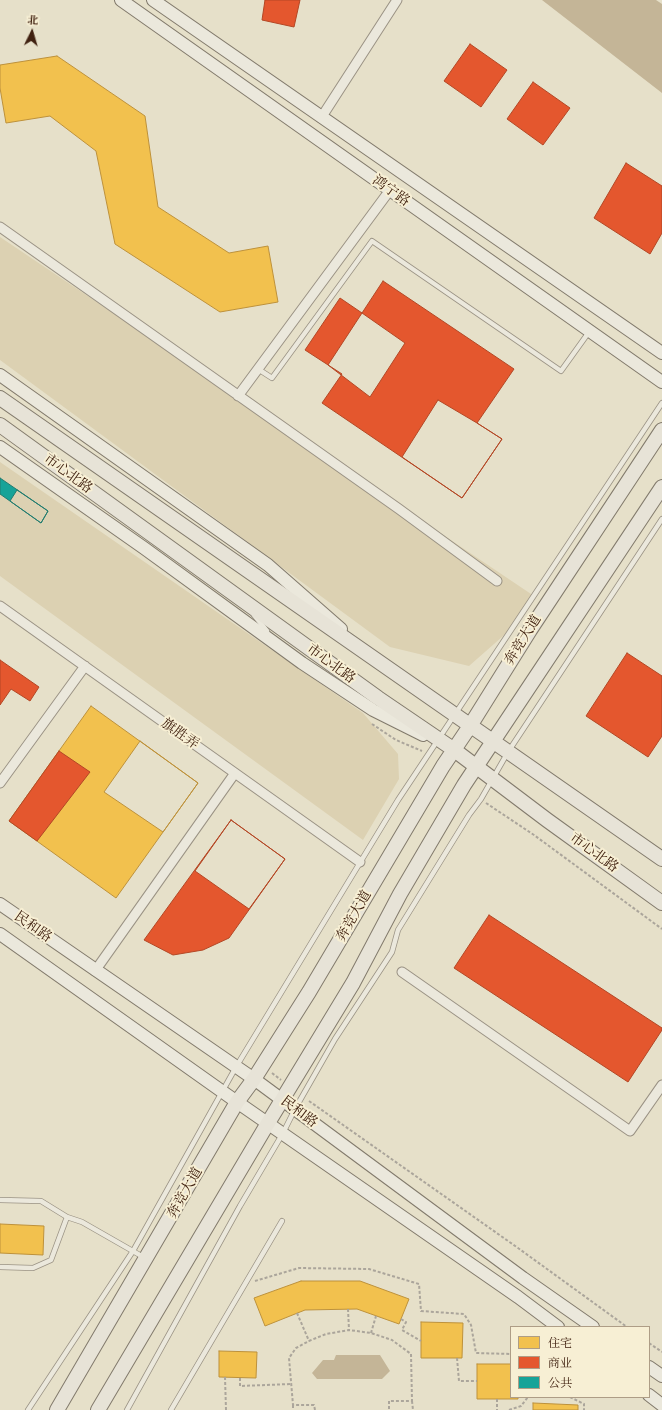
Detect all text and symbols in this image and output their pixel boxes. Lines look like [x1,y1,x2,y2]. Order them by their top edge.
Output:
north arrow [12,12,52,52]
text: 北 [27,13,39,27]
street label: 鸿宁路 [369,172,413,210]
street label: 市心北路 [40,451,96,497]
street label: 奔竞大道 [501,612,545,668]
street label: 市心北路 [303,641,359,687]
street label: 旗胜弄 [158,715,202,753]
street label: 市心北路 [566,830,622,876]
street label: 奔竞大道 [333,888,375,944]
street label: 民和路 [11,908,55,946]
street label: 民和路 [277,1093,321,1131]
street label: 奔竞大道 [164,1165,206,1221]
legend [510,1326,650,1398]
text: 住宅 [548,1335,572,1351]
text: 商业 [548,1355,572,1371]
text: 公共 [548,1375,572,1391]

